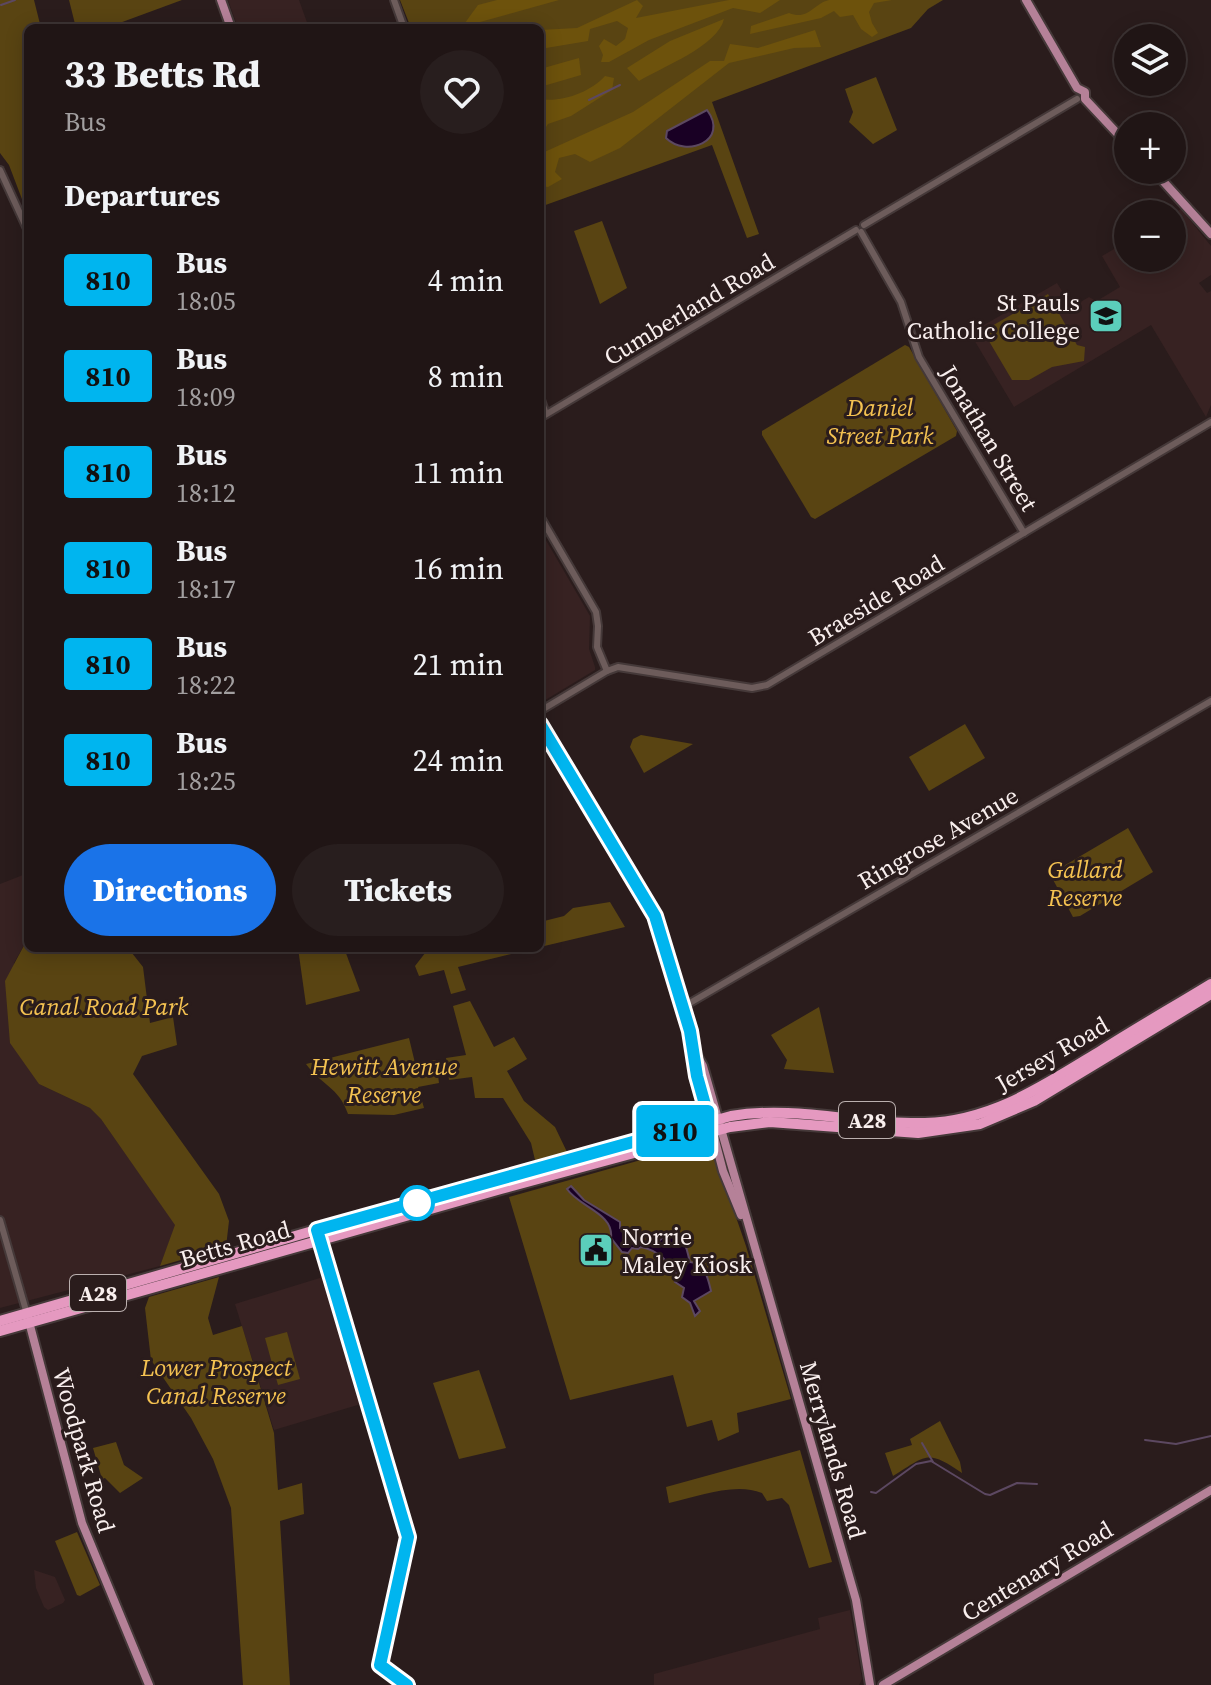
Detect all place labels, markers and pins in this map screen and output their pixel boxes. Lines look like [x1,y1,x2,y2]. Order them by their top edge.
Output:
place label: St Pauls Catholic College [907,286,1080,347]
school or university icon: St Pauls Catholic College [1087,297,1125,335]
unlabelled marker [400,1186,434,1220]
place label: Norrie Maley Kiosk [622,1220,753,1281]
public building icon: Norrie Maley Kiosk [577,1231,615,1269]

